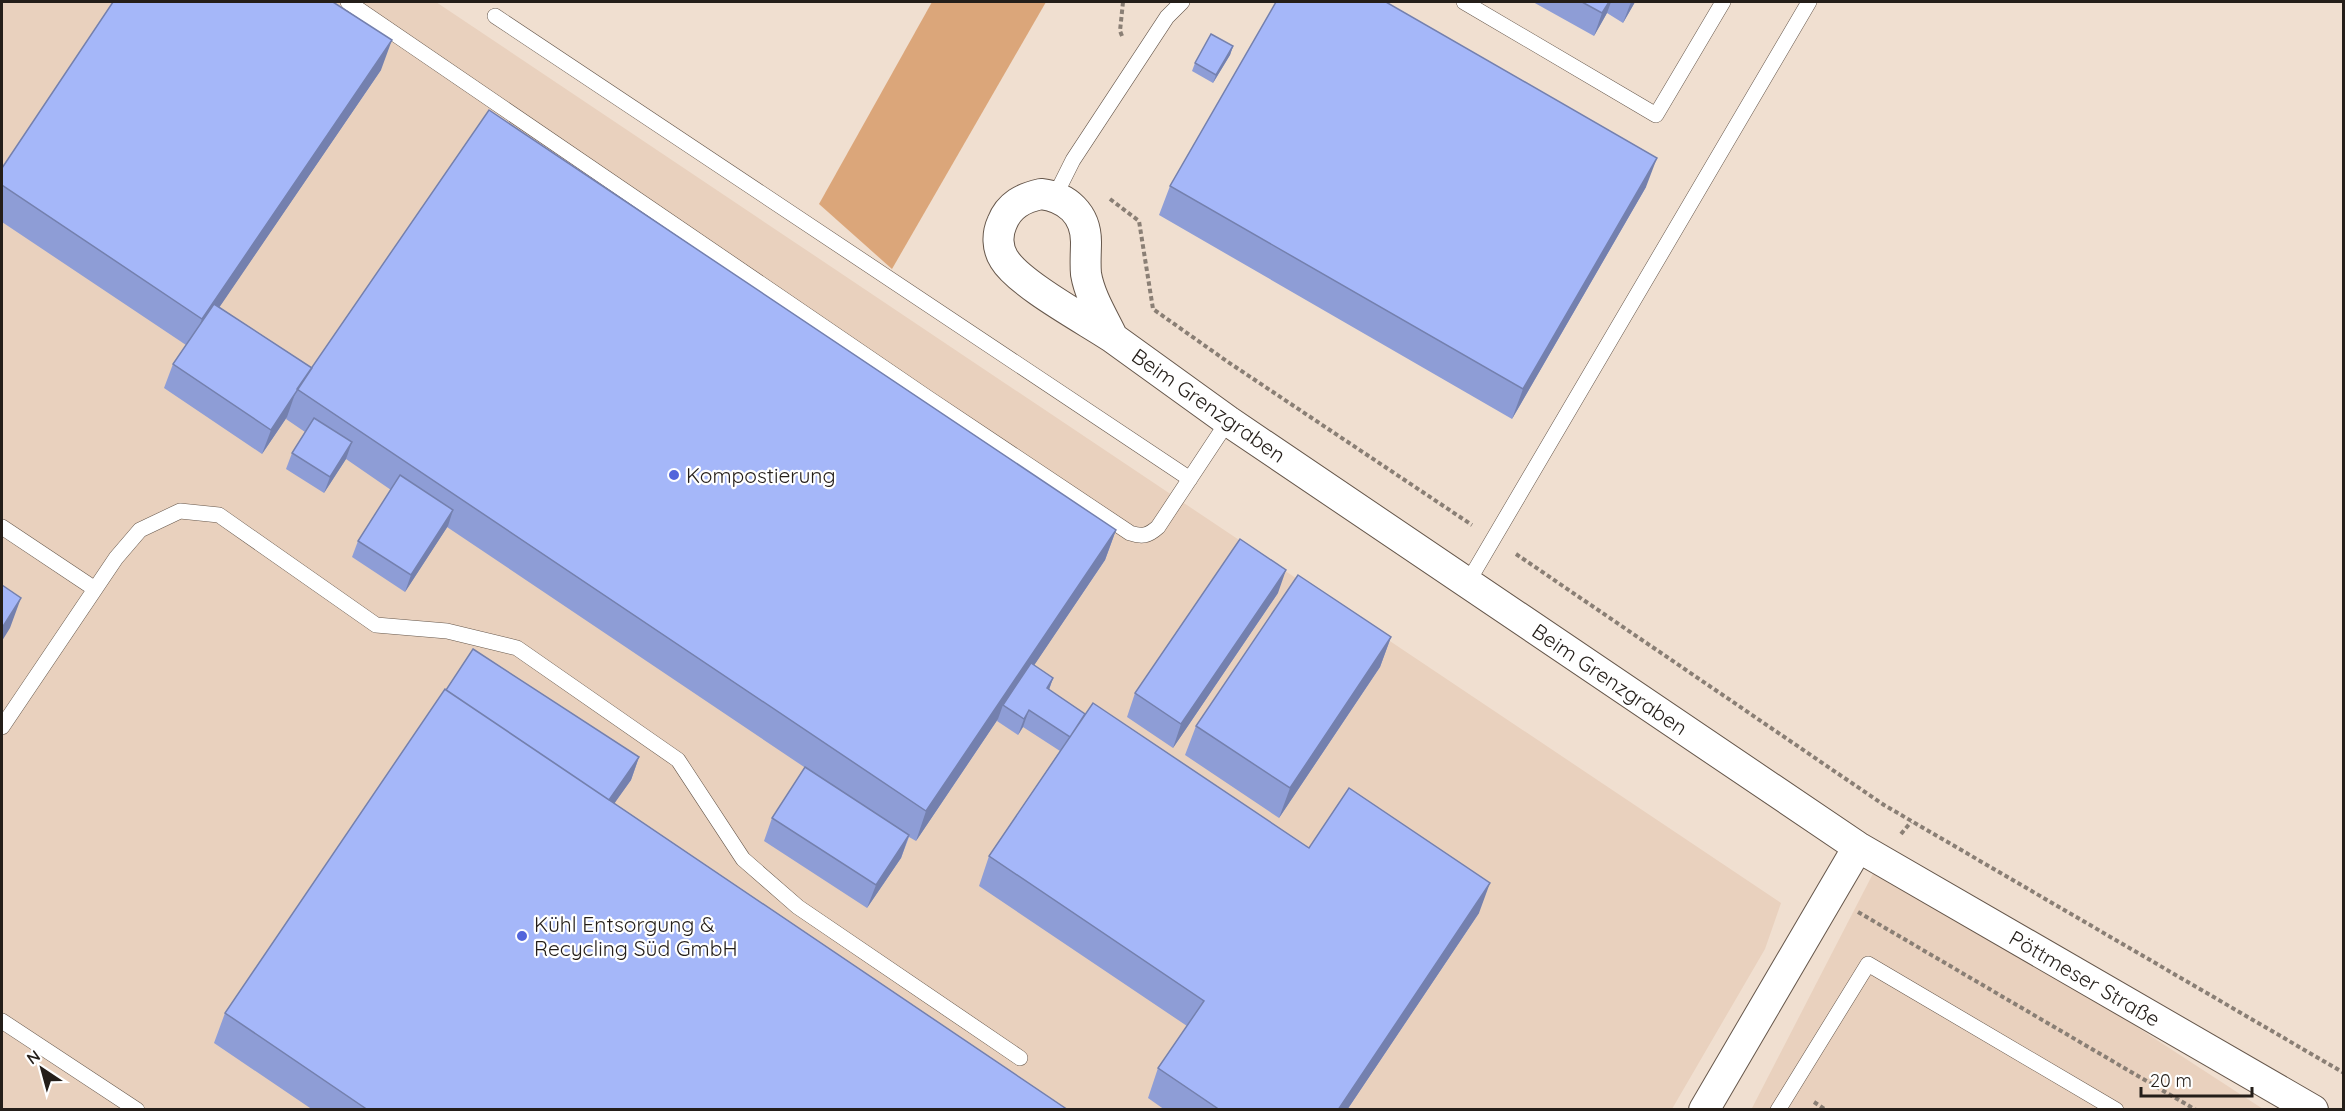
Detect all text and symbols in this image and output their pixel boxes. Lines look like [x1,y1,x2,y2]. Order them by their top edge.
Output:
street label: Beim Grenzgraben [1127,342,1291,468]
place label: Kompostierung [686,462,836,488]
marker: Kompostierung [667,468,681,482]
street label: Beim Grenzgraben [1527,617,1693,741]
place label: Kühl Entsorgung & Recycling Süd GmbH [534,911,738,961]
street label: Pöttmeser Straße [2005,924,2165,1032]
marker: Kühl Entsorgung & Recycling Süd GmbH [515,929,529,943]
north arrow [12,1039,72,1099]
text: N [23,1045,44,1068]
scale bar [2141,1060,2252,1098]
text: 20 m [2150,1069,2192,1092]

